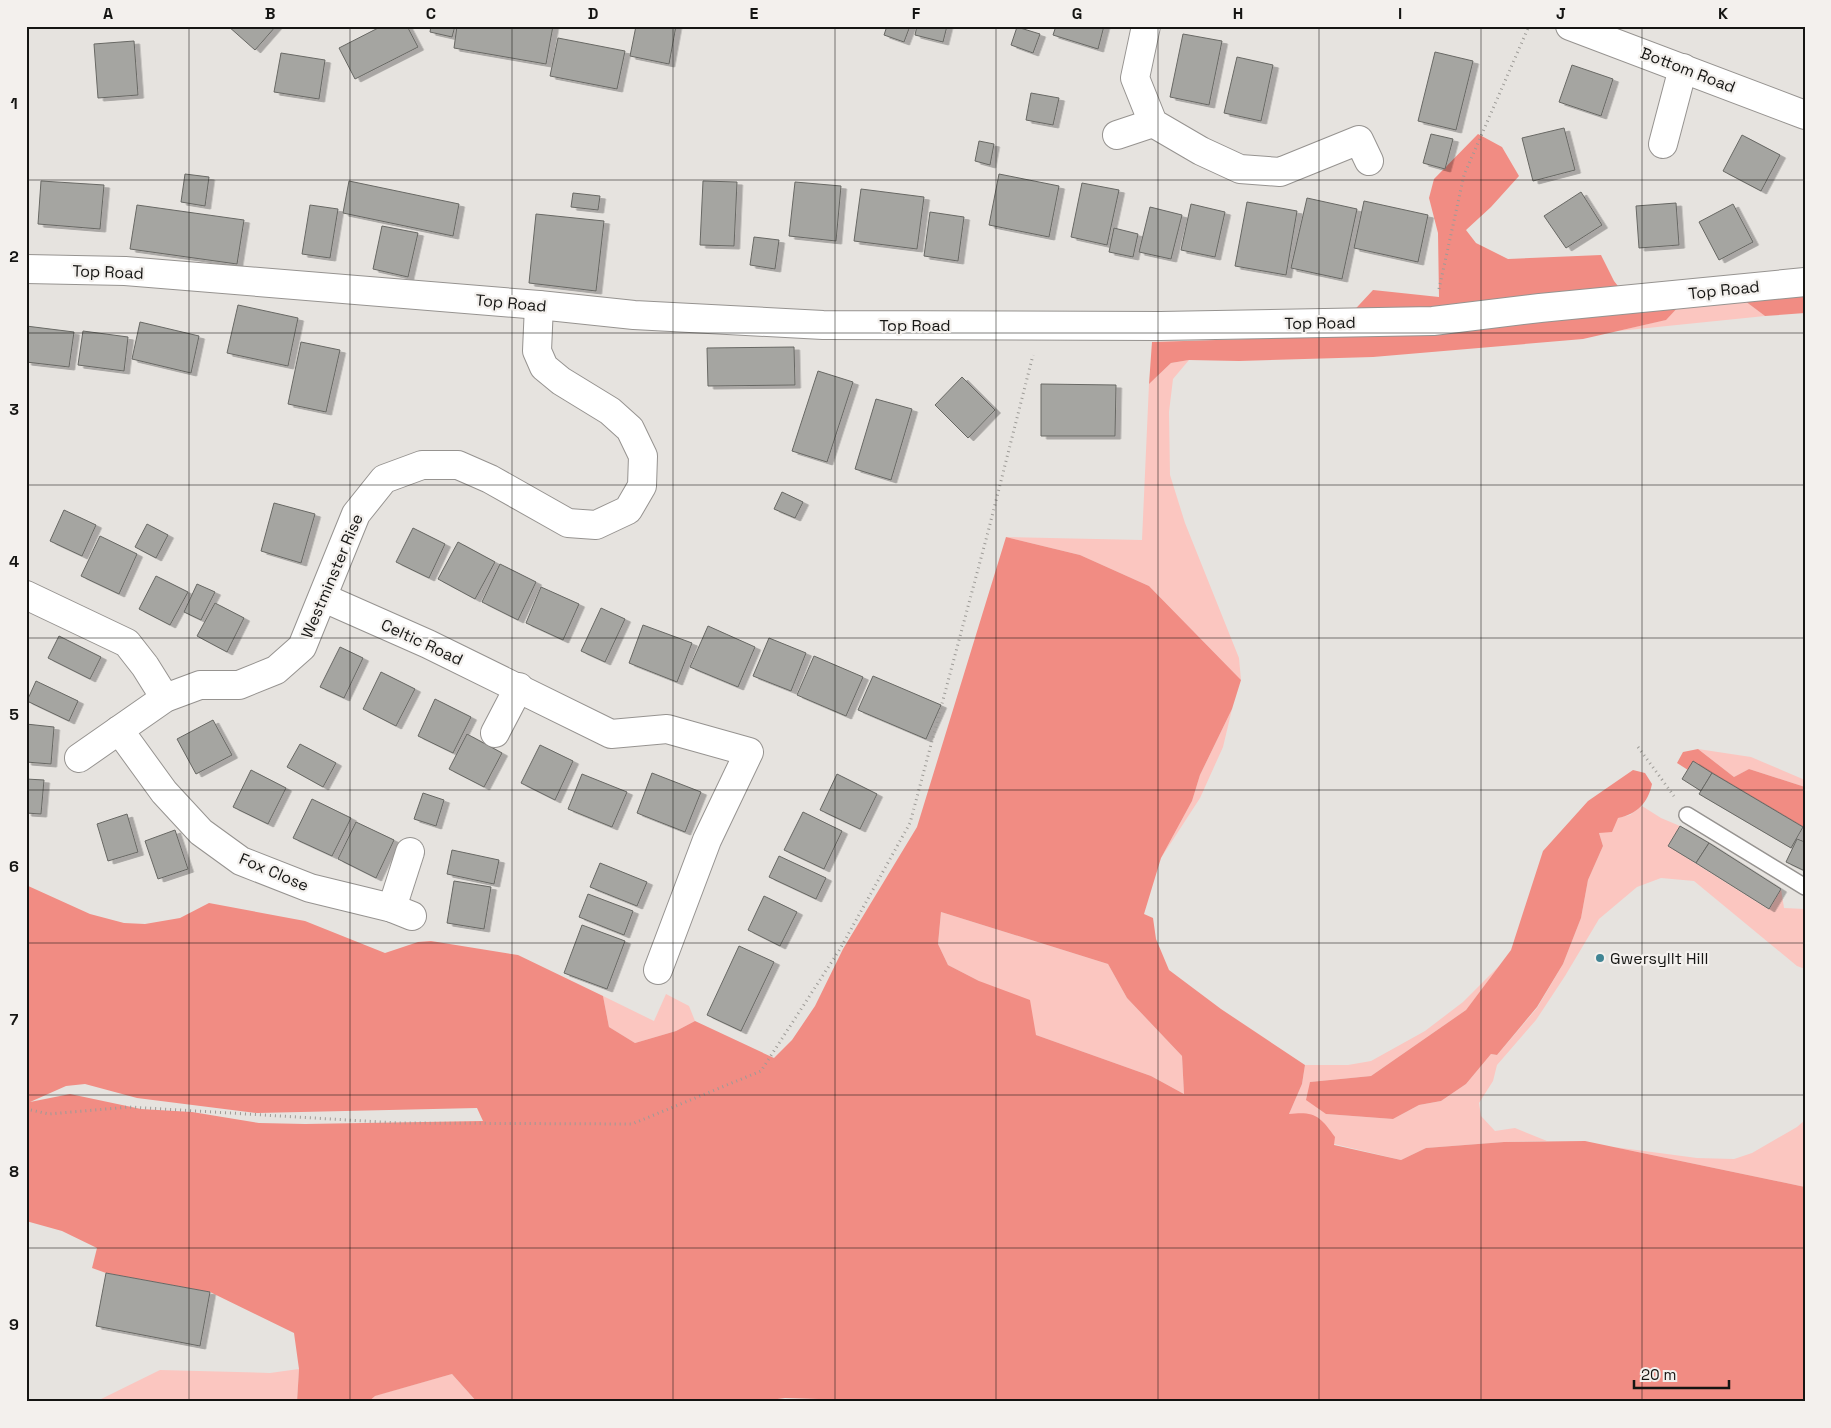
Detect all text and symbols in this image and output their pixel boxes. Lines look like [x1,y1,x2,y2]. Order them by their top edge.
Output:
text: A [103,3,113,24]
text: B [265,3,275,24]
text: C [426,3,436,24]
text: D [588,3,598,24]
text: E [750,3,759,24]
text: F [912,3,921,24]
text: G [1072,3,1082,24]
text: H [1233,3,1243,24]
text: I [1398,3,1402,24]
text: J [1556,3,1566,24]
text: K [1718,3,1728,24]
street label: Bottom Road [1638,42,1738,98]
text: 1 [10,93,18,114]
text: 2 [9,246,19,267]
street label: Top Road [72,260,144,284]
street label: Top Road [1687,276,1761,304]
street label: Top Road [475,289,547,317]
street label: Top Road [1284,312,1356,334]
street label: Top Road [879,315,951,336]
text: 3 [9,399,19,420]
street label: Westminster Rise [296,511,368,641]
text: 4 [9,551,19,572]
street label: Celtic Road [378,614,466,670]
text: 5 [9,704,19,725]
street label: Fox Close [236,848,312,896]
text: 6 [9,856,19,877]
place label: Gwersyllt Hill [1610,948,1708,969]
marker: Gwersyllt Hill [1594,952,1606,964]
text: 7 [10,1009,19,1030]
text: 8 [9,1161,19,1182]
text: 9 [9,1314,19,1335]
scale bar [1634,1358,1728,1390]
text: 20 m [1641,1365,1676,1384]

